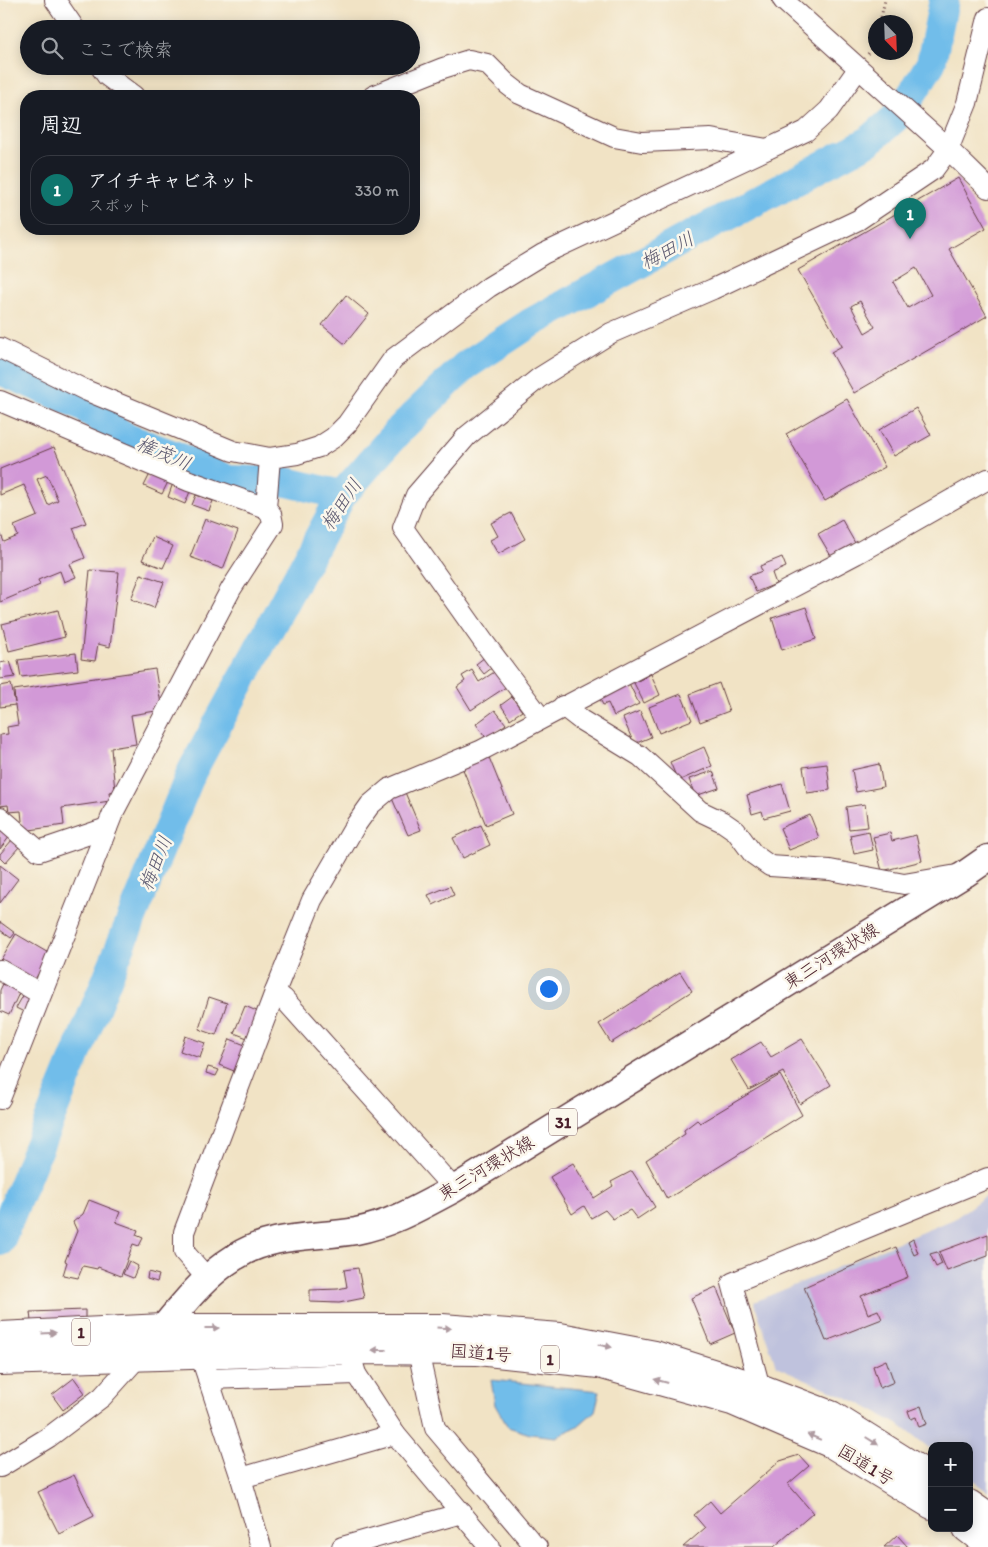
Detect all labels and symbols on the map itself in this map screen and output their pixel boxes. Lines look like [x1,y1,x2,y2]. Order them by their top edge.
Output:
north arrow [868,15,913,60]
pin: 1 [894,198,926,239]
water label: 梅田川 [637,227,698,274]
water label: 権茂川 [133,432,195,475]
water label: 梅田川 [316,474,367,534]
water label: 梅田川 [134,832,177,894]
street label: 東三河環状線 [779,918,883,994]
your location [536,976,562,1002]
road number: 31 [549,1108,577,1136]
street label: 東三河環状線 [434,1131,538,1205]
road number: 1 [72,1318,90,1345]
one-way arrow [204,1324,220,1332]
one-way arrow [436,1325,452,1333]
one-way arrow [41,1329,57,1337]
street label: 国道1号 [449,1340,513,1366]
one-way arrow [598,1342,613,1350]
one-way arrow [371,1346,387,1354]
road number: 1 [541,1346,559,1372]
one-way arrow [654,1377,669,1385]
one-way arrow [807,1432,821,1440]
one-way arrow [866,1436,879,1446]
street label: 国道1号 [834,1440,898,1490]

